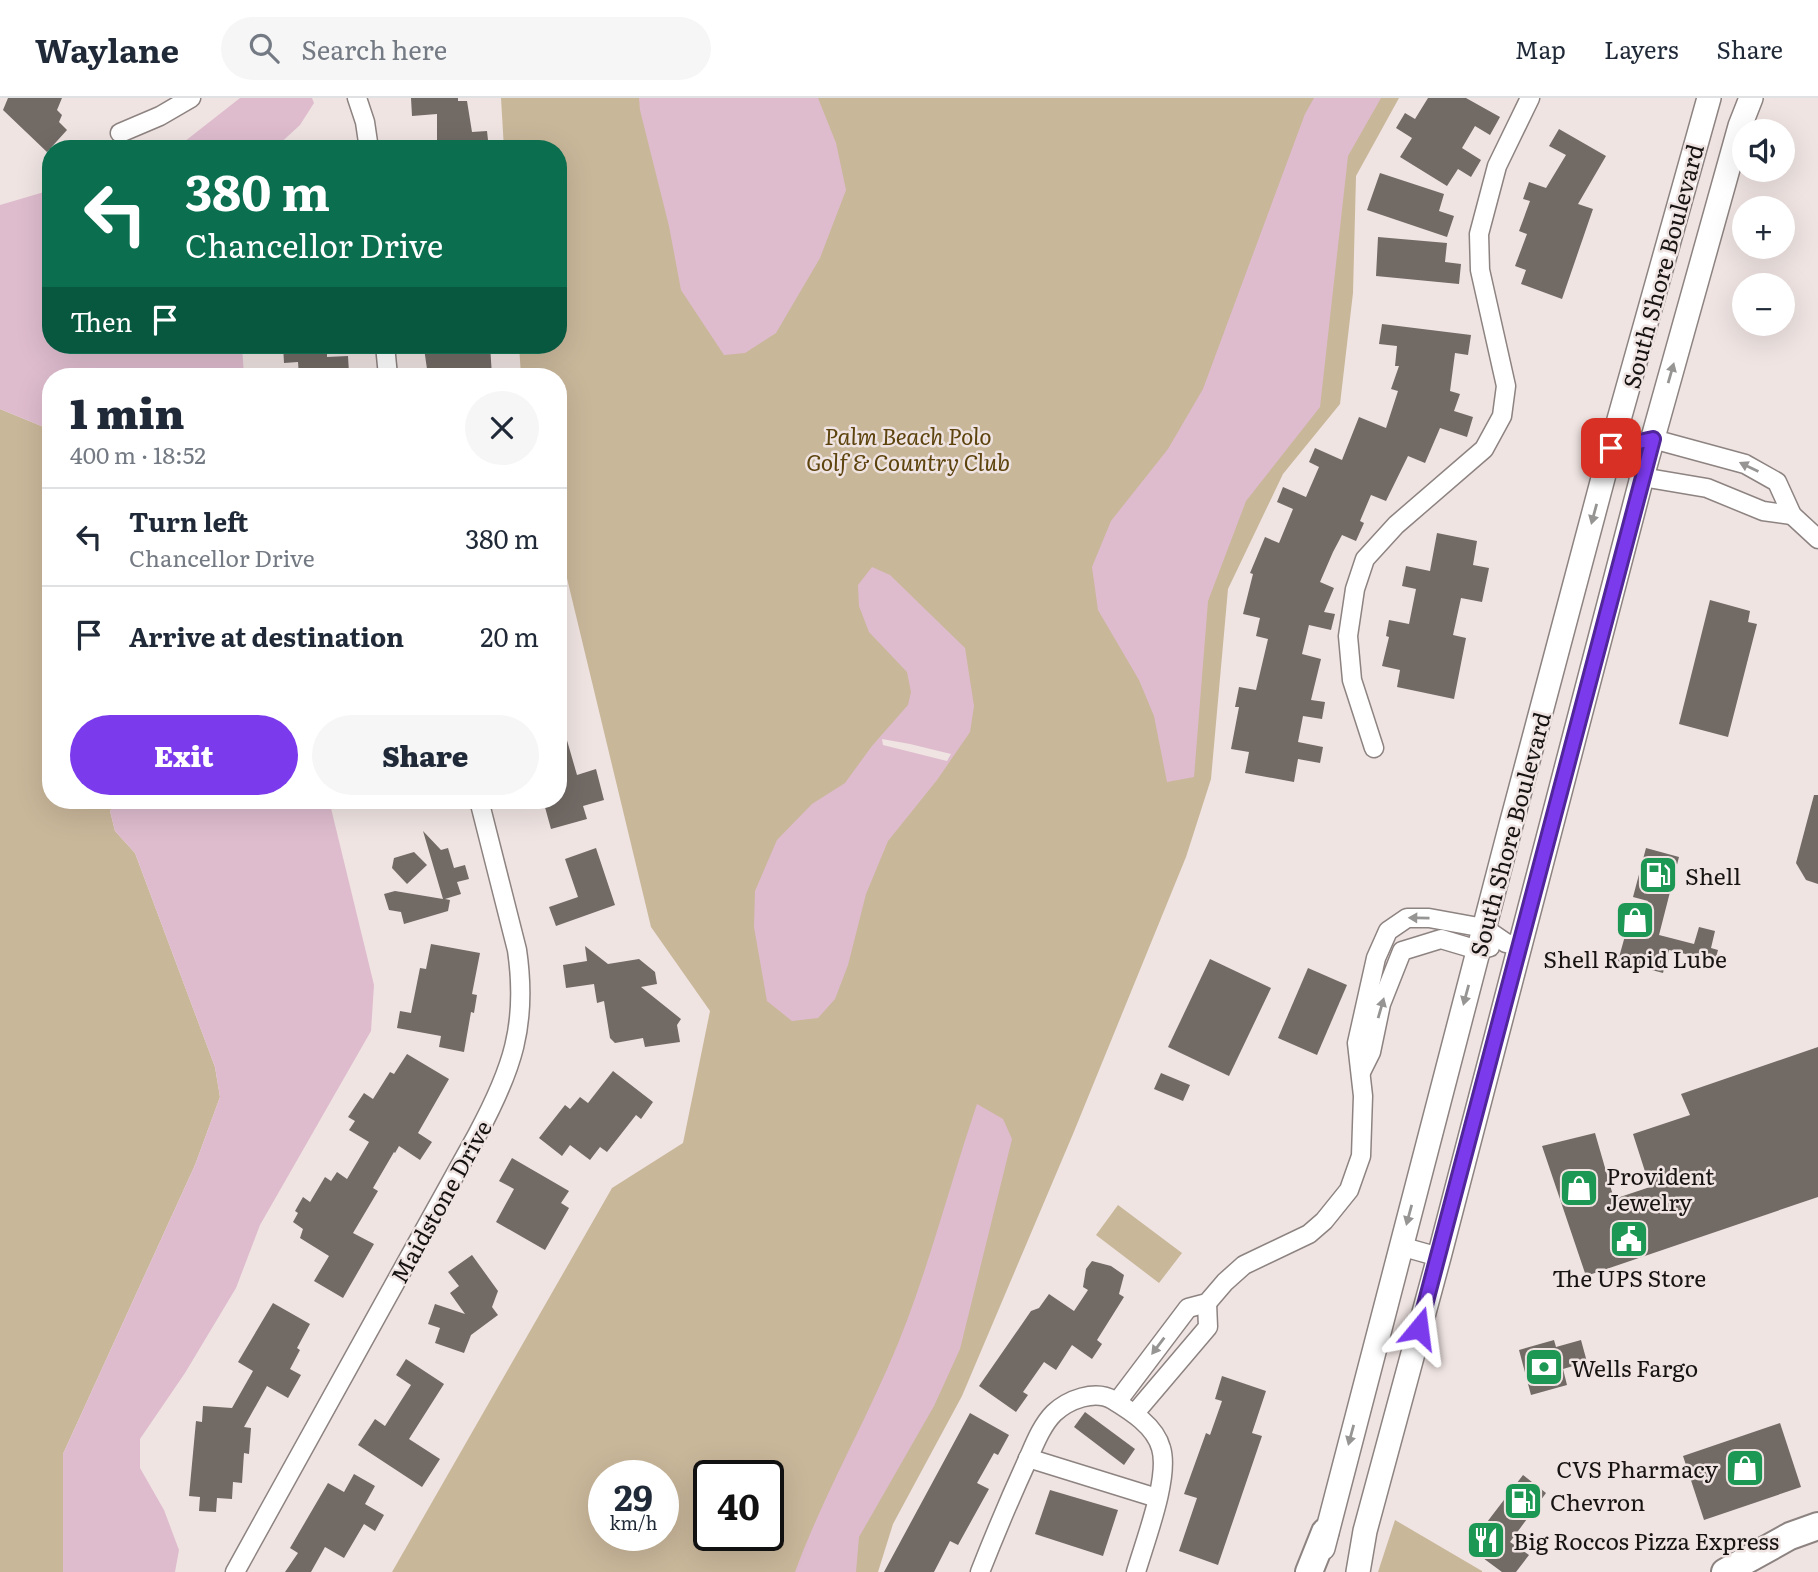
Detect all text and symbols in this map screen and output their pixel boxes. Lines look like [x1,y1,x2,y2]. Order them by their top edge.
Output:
search box [221,17,711,80]
text: Waylane [35,24,179,73]
icon: search [245,29,283,67]
text: Search here [301,29,447,68]
text: Map [1515,31,1566,66]
text: Layers [1604,31,1678,66]
text: Share [1716,31,1783,66]
map controls [1732,119,1795,336]
button: sound [1732,119,1795,182]
street label: South Shore Boulevard [1613,140,1711,392]
text: 380 m [185,153,330,226]
icon: left [70,168,161,259]
button: + [1732,196,1795,259]
text: Chancellor Drive [185,220,443,268]
button: − [1732,273,1795,336]
text: Then [70,301,132,340]
icon: arrive [146,301,184,339]
one-way arrow [1667,362,1677,383]
text: 1 min [70,380,185,442]
button: close [465,391,539,465]
park label: Palm Beach Polo Golf & Country Club [806,418,1010,478]
pin [1581,418,1641,478]
icon: arrive [1592,429,1630,467]
text: 400 m · 18:52 [70,437,206,471]
one-way arrow [1739,462,1759,473]
text: Turn left [129,501,248,540]
one-way arrow [1588,503,1599,525]
icon: left [70,518,108,556]
text: 380 m [465,518,539,557]
text: Chancellor Drive [129,540,315,574]
icon: arrive [70,616,108,654]
text: Arrive at destination [129,616,404,655]
text: 20 m [480,616,539,655]
street label: South Shore Boulevard [1460,708,1558,960]
button: Exit [70,715,298,795]
button: Share [312,715,539,795]
fuel station icon: Shell [1637,854,1679,896]
place label: Shell [1685,858,1741,892]
shop icon: Shell Rapid Lube [1614,899,1656,941]
one-way arrow [1407,912,1429,924]
place label: Shell Rapid Lube [1543,941,1727,975]
one-way arrow [1460,984,1471,1006]
one-way arrow [1377,997,1387,1018]
street label: Maidstone Drive [381,1113,499,1289]
place label: Provident Jewelry [1606,1158,1715,1218]
shop icon: Provident Jewelry [1558,1167,1600,1209]
one-way arrow [1403,1204,1413,1225]
public building icon: The UPS Store [1608,1218,1650,1260]
place label: The UPS Store [1552,1260,1706,1294]
position arrow [1382,1291,1456,1365]
one-way arrow [1151,1337,1165,1355]
bank icon: Wells Fargo [1523,1346,1565,1388]
place label: Wells Fargo [1571,1350,1698,1384]
one-way arrow [1345,1424,1356,1446]
shop icon: CVS Pharmacy [1724,1447,1766,1489]
place label: CVS Pharmacy [1556,1451,1719,1485]
speed limit sign: 40 [693,1460,784,1551]
text: 29 [614,1470,653,1522]
fuel station icon: Chevron [1502,1480,1544,1522]
place label: Chevron [1550,1484,1645,1518]
text: km/h [610,1509,657,1536]
restaurant icon: Big Roccos Pizza Express [1465,1519,1507,1561]
place label: Big Roccos Pizza Express [1513,1523,1779,1557]

